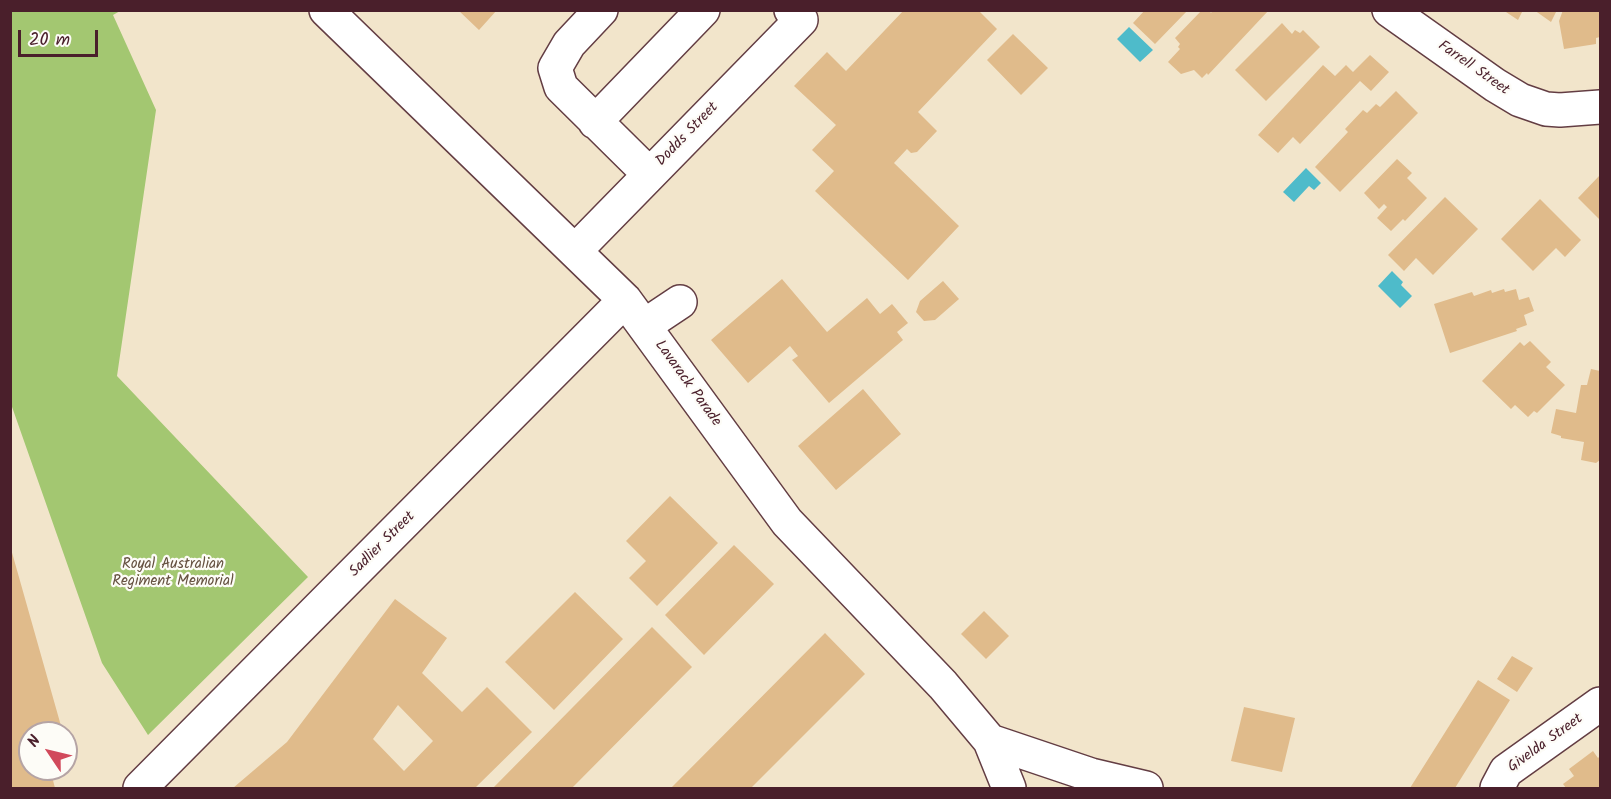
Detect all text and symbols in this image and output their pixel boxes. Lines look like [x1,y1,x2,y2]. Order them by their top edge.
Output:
scale bar [21,18,100,56]
text: 20 m [29,26,70,55]
street label: Farrell Street [1434,38,1512,100]
street label: Dodds Street [653,99,723,171]
street label: Lavarack Parade [650,338,724,430]
street label: Sadlier Street [346,508,420,582]
park label: Royal Australian Regiment Memorial [112,556,234,591]
street label: Givelda Street [1505,711,1587,777]
north arrow [18,721,78,781]
text: N [21,730,48,753]

